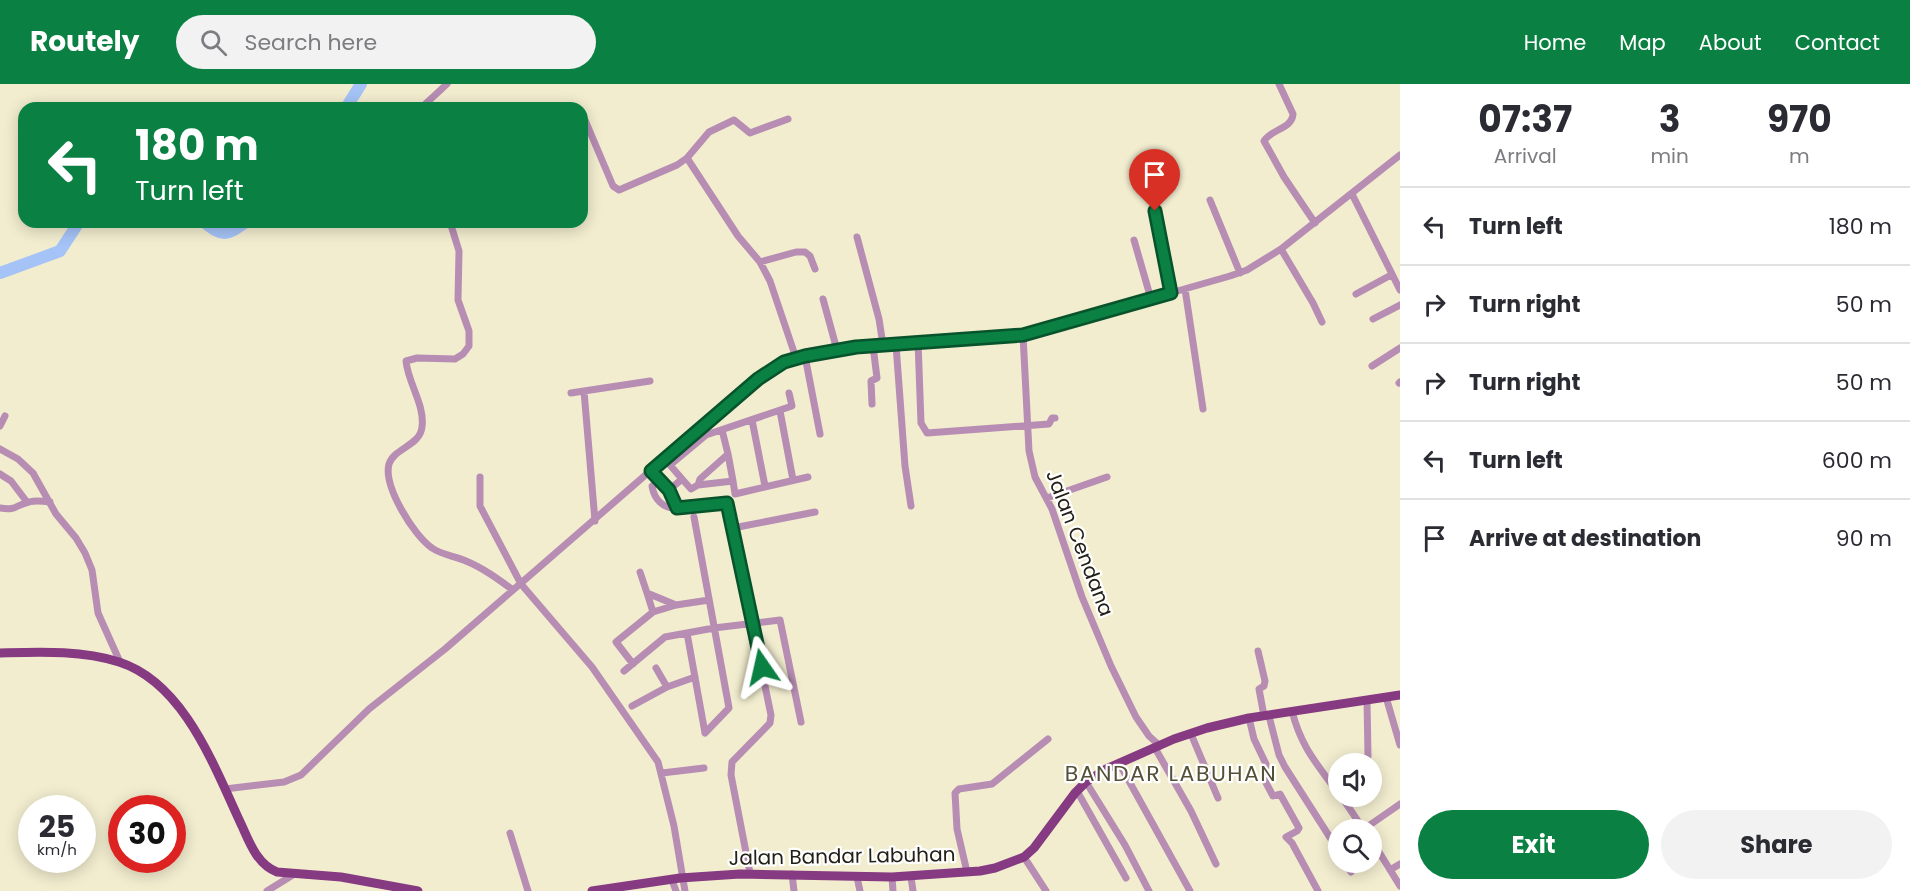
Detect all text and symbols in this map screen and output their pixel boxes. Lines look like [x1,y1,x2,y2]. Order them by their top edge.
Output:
search box [176,15,596,69]
text: Routely [30,22,140,61]
icon: search [197,26,230,59]
text: Search here [245,27,377,58]
text: Home [1524,28,1586,57]
text: Map [1619,28,1666,57]
text: About [1699,28,1762,57]
text: Contact [1795,28,1880,57]
text: 07:37 [1478,94,1572,145]
text: 3 [1659,94,1680,145]
text: 970 [1767,94,1832,145]
text: 180 m [135,116,259,175]
icon: left [36,126,114,204]
text: Arrival [1494,142,1557,170]
text: min [1650,142,1689,170]
text: m [1789,142,1810,170]
pin [1129,149,1180,211]
icon: arrive [1138,158,1171,191]
text: Turn left [135,172,244,209]
icon: left [1418,210,1451,243]
text: Turn left [1469,211,1563,242]
text: 180 m [1829,211,1892,242]
icon: right [1418,288,1451,321]
text: Turn right [1469,289,1580,320]
text: 50 m [1836,289,1892,320]
icon: right [1418,366,1451,399]
text: Turn right [1469,367,1580,398]
text: 50 m [1836,367,1892,398]
icon: left [1418,444,1451,477]
text: Turn left [1469,445,1563,476]
text: 600 m [1822,445,1892,476]
street label: Jalan Cendana [1039,466,1121,620]
icon: arrive [1418,522,1451,555]
text: Arrive at destination [1469,523,1701,554]
text: 90 m [1836,523,1892,554]
position arrow [730,635,794,699]
map controls [1328,753,1382,873]
button: sound [1328,753,1382,807]
district label: BANDAR LABUHAN [1065,758,1277,789]
speed limit sign: 30 [108,795,186,873]
text: 25 [39,805,75,848]
button: Exit [1418,810,1649,879]
button: Share [1661,810,1892,879]
button: search [1328,819,1382,873]
text: km/h [37,839,77,860]
street label: Jalan Bandar Labuhan [728,840,956,872]

